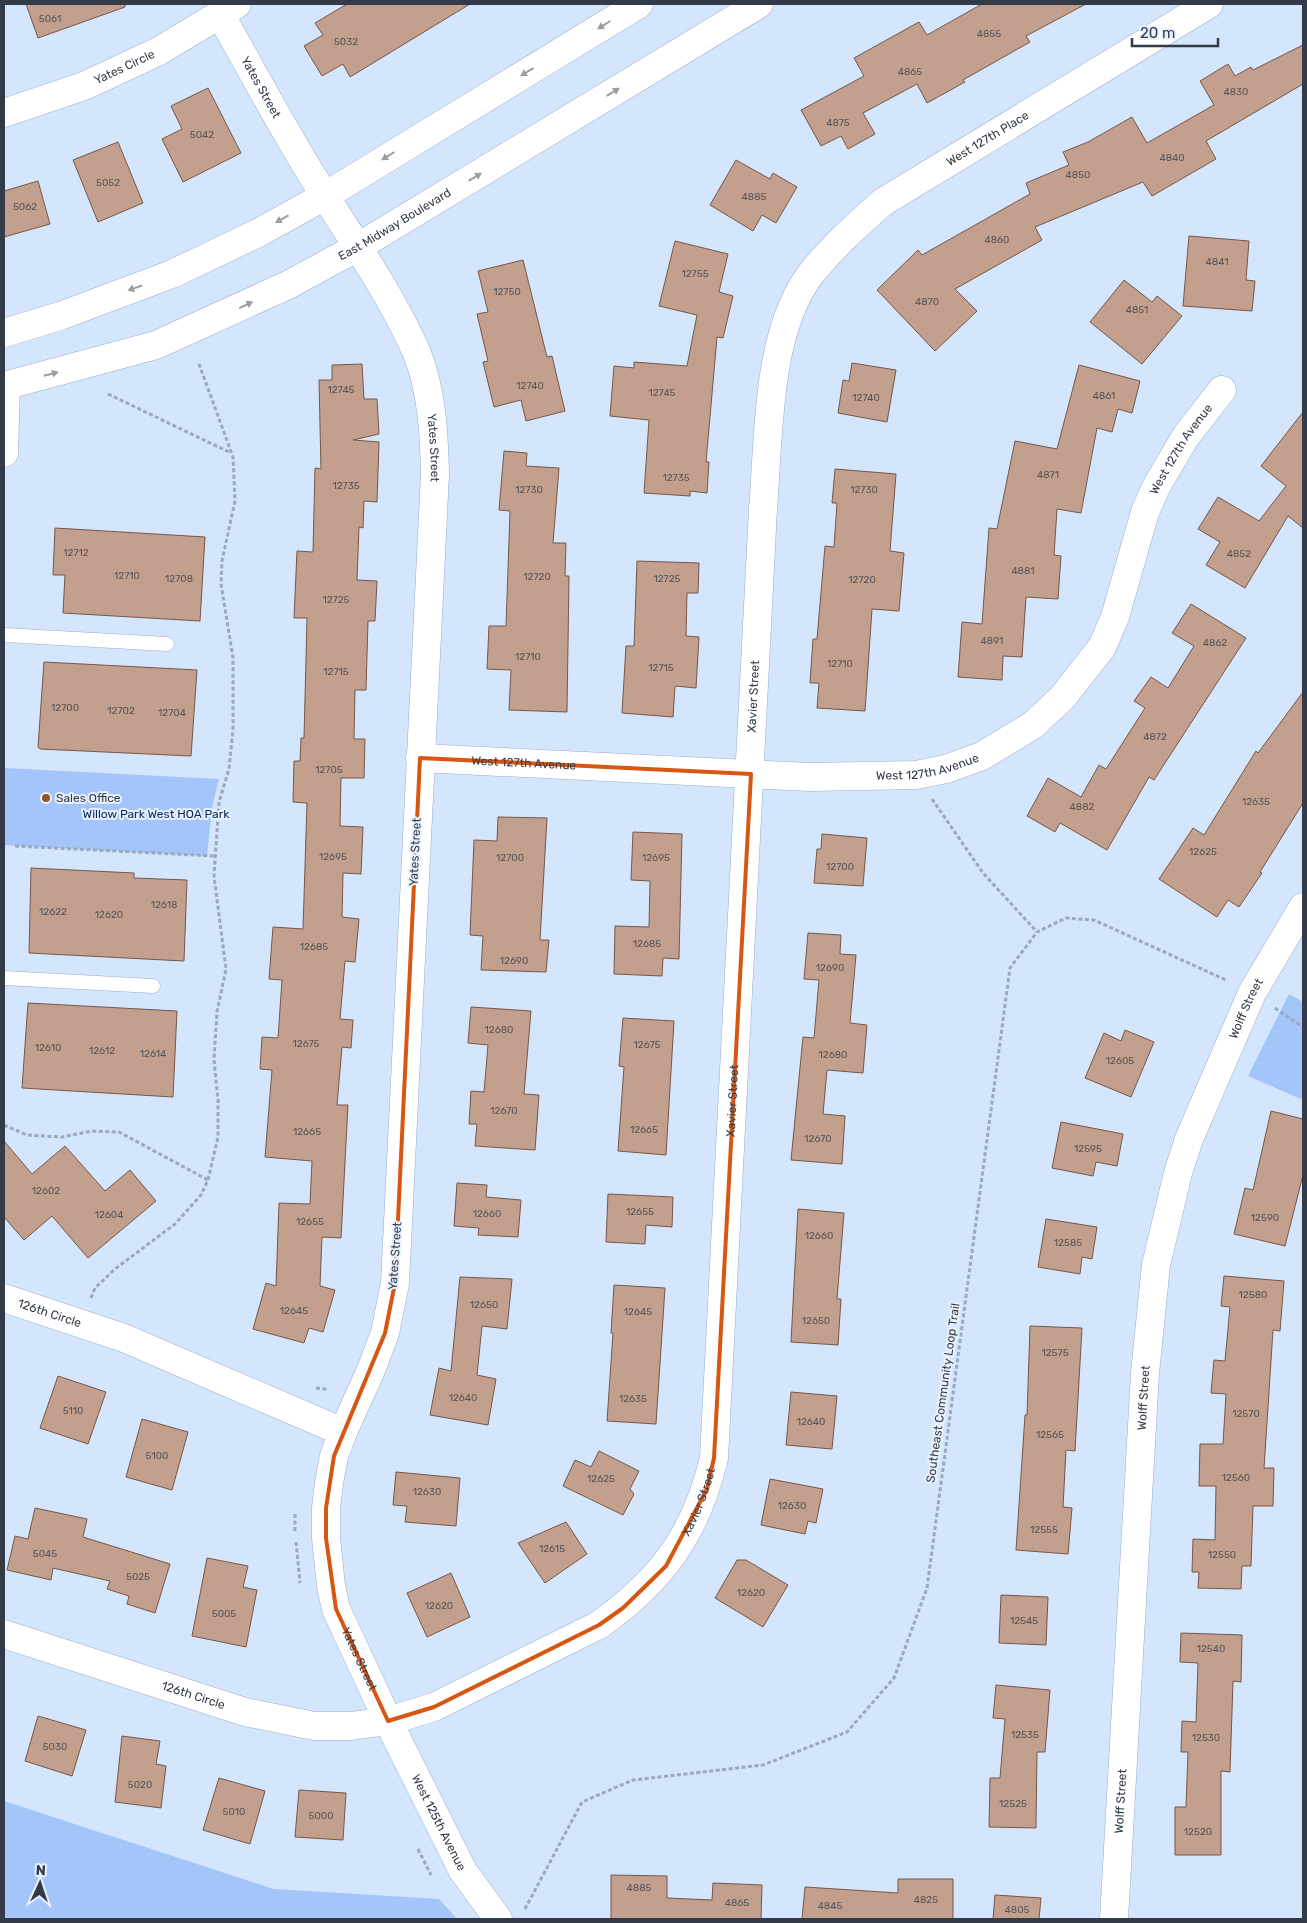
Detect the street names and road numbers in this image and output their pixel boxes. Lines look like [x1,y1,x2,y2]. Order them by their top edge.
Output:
street label: Yates Circle [92,47,157,87]
street label: Yates Street [238,54,284,121]
street label: West 127th Place [944,108,1031,169]
street label: East Midway Boulevard [336,185,453,263]
street label: West 127th Avenue [1147,401,1215,496]
street label: Yates Street [424,413,442,483]
street label: Xavier Street [744,660,762,733]
street label: West 127th Avenue [876,751,981,783]
street label: West 127th Avenue [471,754,577,773]
street label: Yates Street [406,817,424,886]
street label: Wolff Street [1226,976,1266,1041]
street label: Xavier Street [724,1064,741,1137]
street label: Yates Street [386,1221,404,1291]
street label: 126th Circle [16,1296,83,1330]
street label: Southeast Community Loop Trail [923,1302,963,1484]
street label: Wolff Street [1135,1364,1153,1431]
street label: Xavier Street [679,1466,718,1538]
street label: Yates Street [338,1625,380,1693]
street label: 126th Circle [160,1678,227,1712]
street label: Wolff Street [1112,1768,1130,1834]
street label: West 125th Avenue [409,1772,469,1873]

